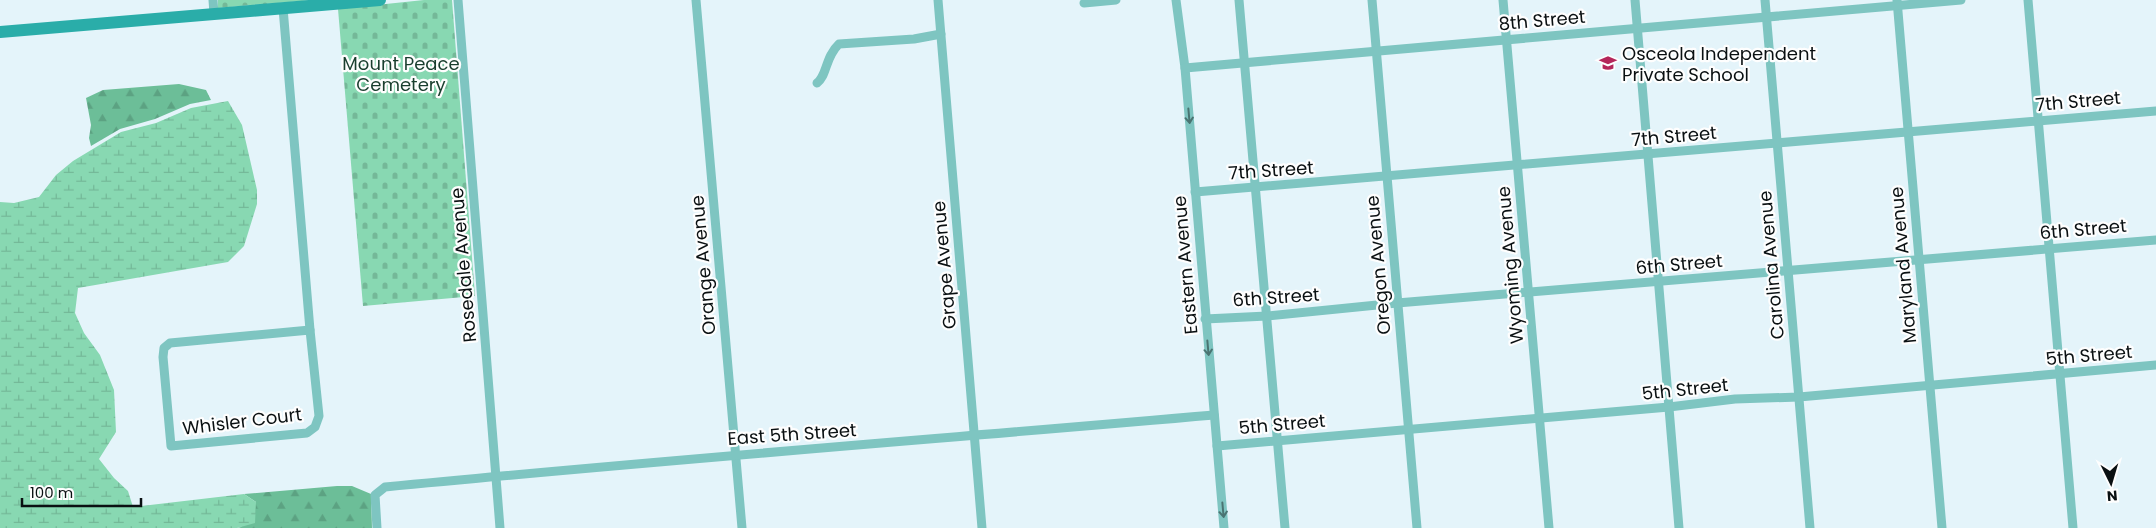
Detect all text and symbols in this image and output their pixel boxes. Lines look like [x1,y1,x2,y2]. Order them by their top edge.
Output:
street label: 8th Street [1498,4,1586,36]
place label: Osceola Independent Private School [1622,41,1816,87]
park label: Mount Peace Cemetery [342,51,460,97]
school or university icon: Osceola Independent Private School [1598,53,1618,73]
street label: 7th Street [2034,85,2122,117]
one-way arrow [1184,108,1194,124]
street label: 7th Street [1630,120,1718,152]
street label: 7th Street [1228,155,1314,185]
street label: Wyoming Avenue [1491,185,1529,345]
street label: Maryland Avenue [1884,186,1922,344]
street label: Rosedale Avenue [444,187,482,343]
street label: Carolina Avenue [1752,190,1790,340]
street label: Orange Avenue [684,194,722,336]
street label: Oregon Avenue [1359,194,1397,336]
street label: Eastern Avenue [1166,195,1204,335]
street label: Grape Avenue [926,200,962,330]
street label: 6th Street [2039,213,2127,245]
street label: 6th Street [1635,248,1723,280]
street label: 6th Street [1232,281,1320,313]
street label: 5th Street [2045,339,2133,371]
one-way arrow [1203,340,1213,356]
street label: 5th Street [1640,372,1730,406]
street label: Whisler Court [181,401,303,441]
street label: 5th Street [1238,408,1326,440]
street label: East 5th Street [727,417,857,451]
north arrow [2086,458,2136,508]
scale bar [22,476,141,508]
text: 100 m [30,482,73,503]
text: N [2106,486,2118,506]
one-way arrow [1218,502,1227,518]

